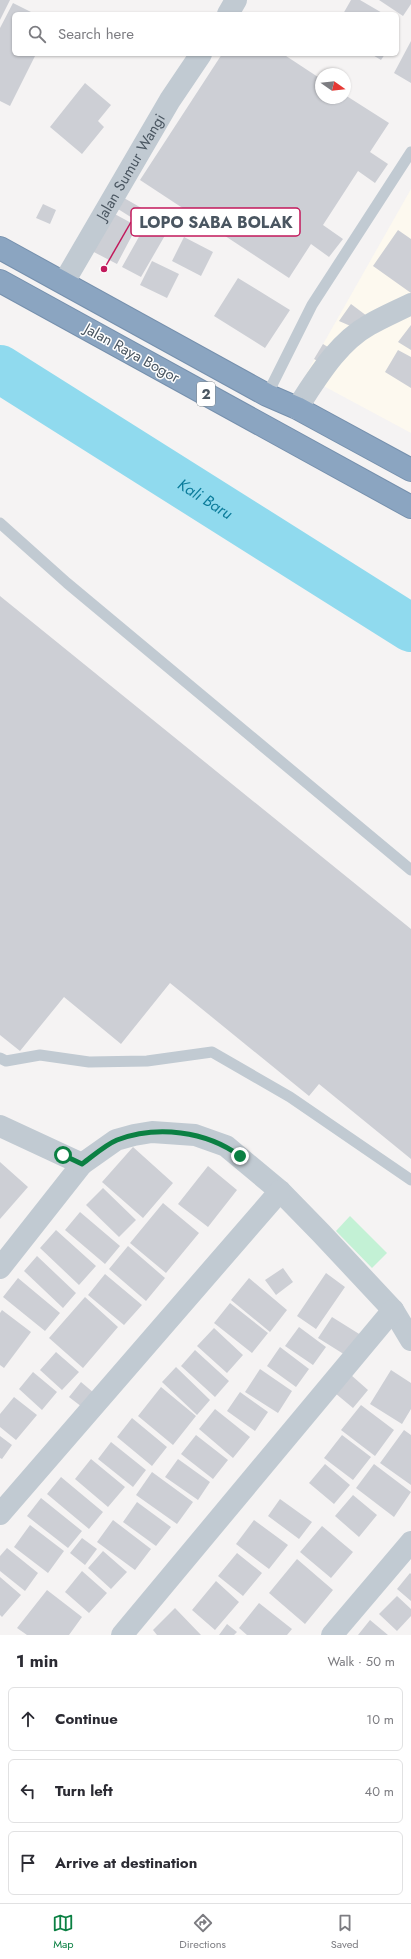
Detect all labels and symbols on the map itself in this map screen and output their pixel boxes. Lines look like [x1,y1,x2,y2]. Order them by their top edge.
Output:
north arrow [315,68,351,104]
street label: Jalan Sumur Wangi [90,110,171,226]
callout: LOPO SABA BOLAK [131,208,300,236]
text: LOPO SABA BOLAK [139,211,293,234]
street label: Jalan Raya Bogor [78,317,185,389]
road number: 2 [197,382,215,406]
water label: Kali Baru [173,473,237,525]
route start [54,1146,72,1164]
route end [231,1147,249,1165]

